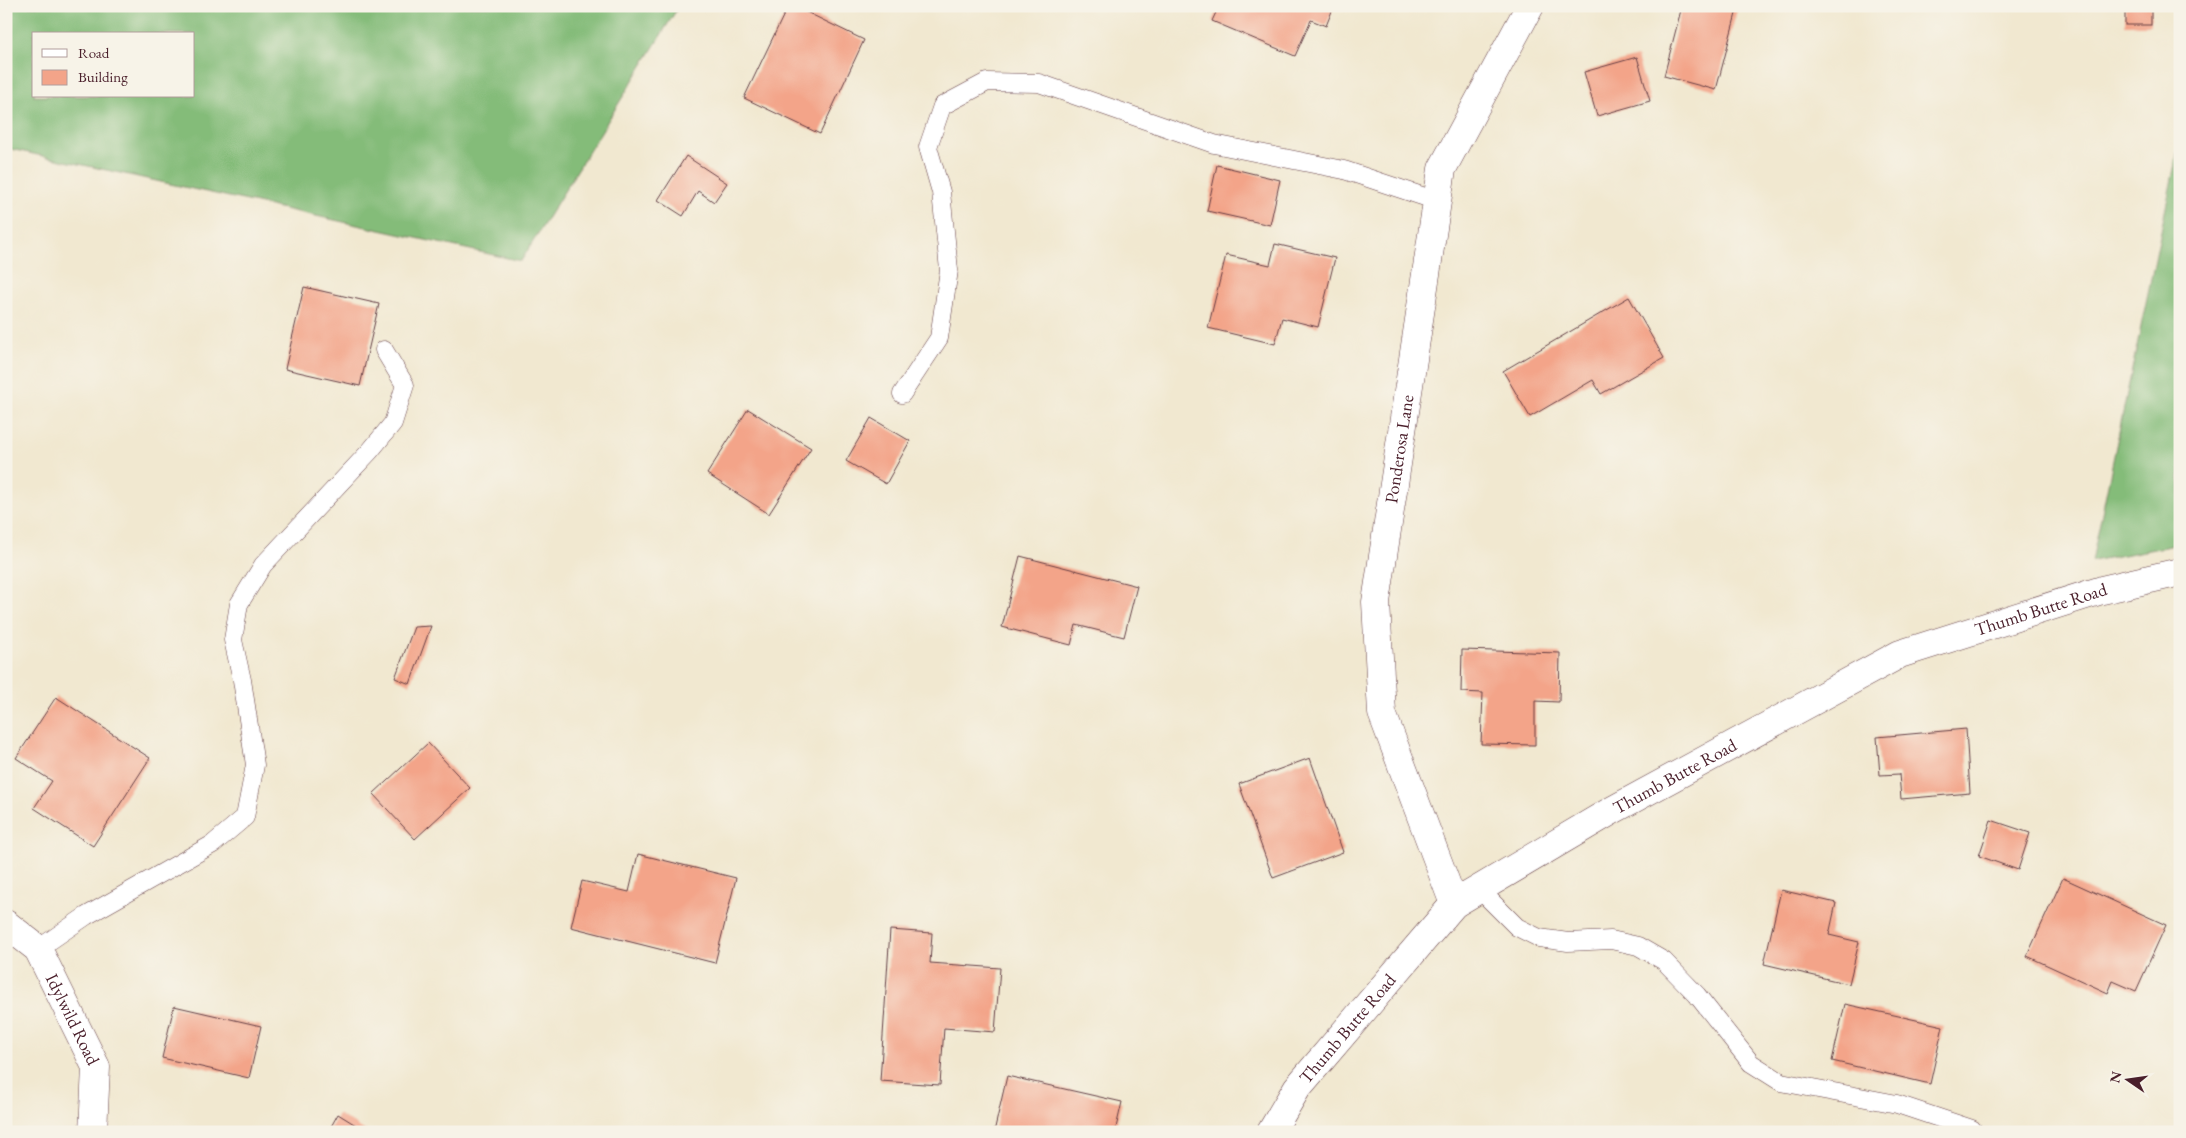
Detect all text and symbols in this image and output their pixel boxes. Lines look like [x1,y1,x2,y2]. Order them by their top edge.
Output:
legend [32,32,195,98]
text: Road [78,43,110,62]
text: Building [78,67,128,86]
street label: Ponderosa Lane [1379,393,1418,505]
street label: Thumb Butte Road [1972,577,2110,641]
street label: Thumb Butte Road [1609,733,1741,819]
street label: Thumb Butte Road [1294,968,1401,1088]
street label: Idylwild Road [41,970,106,1069]
north arrow [2104,1056,2154,1106]
text: N [2105,1069,2126,1085]

